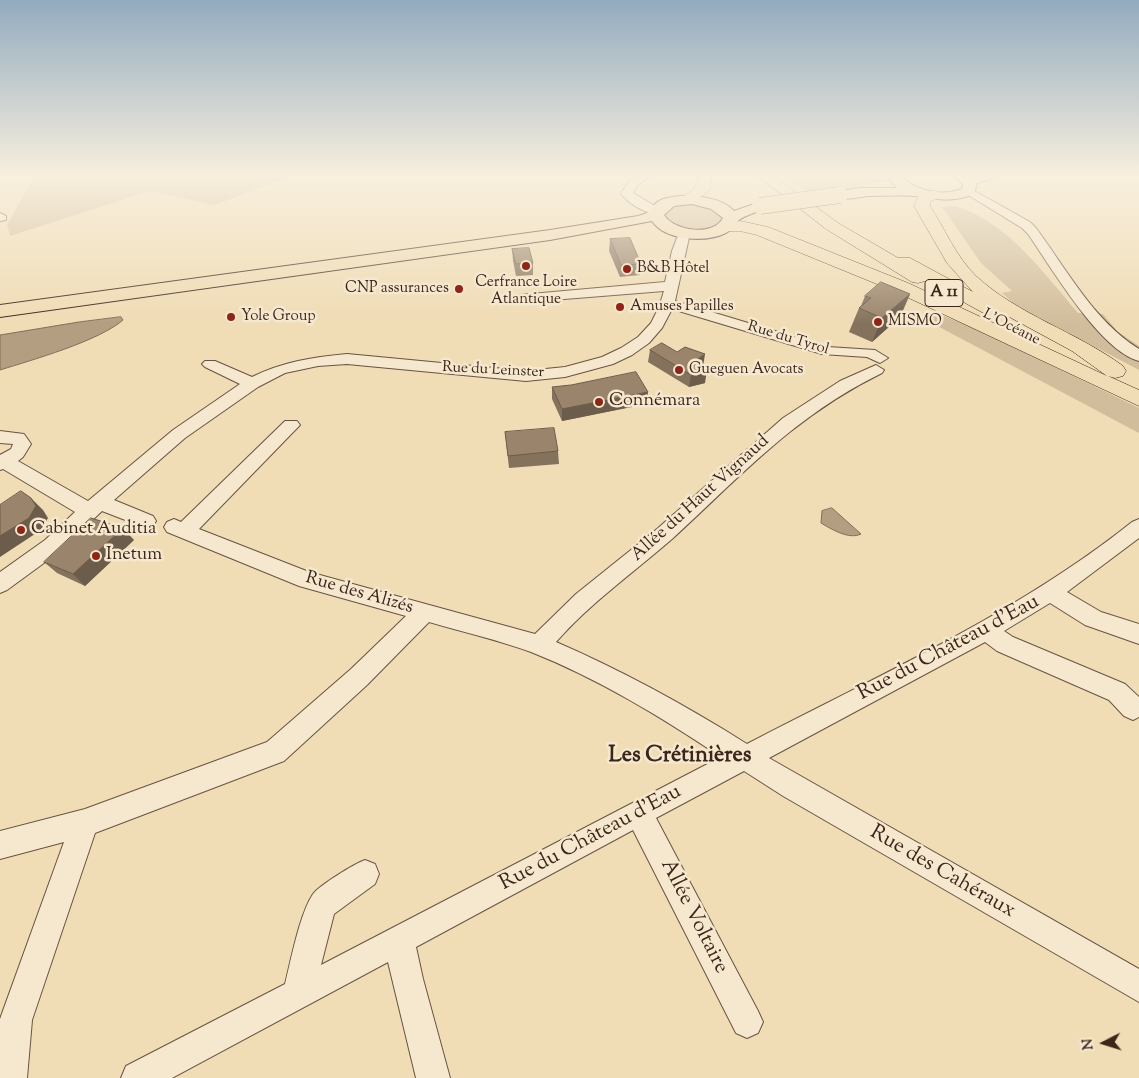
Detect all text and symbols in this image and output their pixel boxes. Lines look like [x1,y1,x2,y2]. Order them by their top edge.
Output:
marker: Cerfrance Loire Atlantique [520,260,532,272]
place label: B&B Hôtel [637,260,710,278]
marker: B&B Hôtel [621,263,633,275]
place label: Cerfrance Loire Atlantique [475,274,577,309]
place label: CNP assurances [345,280,449,298]
road number: A 11 [925,280,963,306]
marker: CNP assurances [453,283,465,295]
place label: Amuses Papilles [630,298,734,316]
marker: Amuses Papilles [614,301,626,313]
street label: L’Océane [979,306,1043,350]
place label: Yole Group [241,308,316,326]
marker: Yole Group [225,311,237,323]
place label: MISMO [888,313,942,331]
marker: MISMO [872,316,884,328]
street label: Rue du Tyrol [745,318,831,360]
street label: Rue du Leinster [442,359,544,383]
place label: Gueguen Avocats [689,361,803,379]
marker: Gueguen Avocats [673,364,685,376]
place label: Connémara [609,391,700,413]
marker: Connémara [593,396,605,408]
street label: Allée du Haut Vignaud [627,431,775,567]
place label: Cabinet Auditia [31,519,156,541]
marker: Cabinet Auditia [15,524,27,536]
place label: Inetum [106,545,162,567]
marker: Inetum [90,550,102,562]
street label: Rue des Alizés [303,568,415,620]
street label: Rue du Château d'Eau [854,590,1044,708]
district label: Les Crétinières [609,744,751,770]
street label: Rue du Château d'Eau [496,780,686,898]
street label: Rue des Cahéraux [865,821,1019,925]
street label: Allée Voltaire [653,856,733,978]
north arrow [1079,1018,1129,1068]
text: N [1079,1038,1100,1051]

